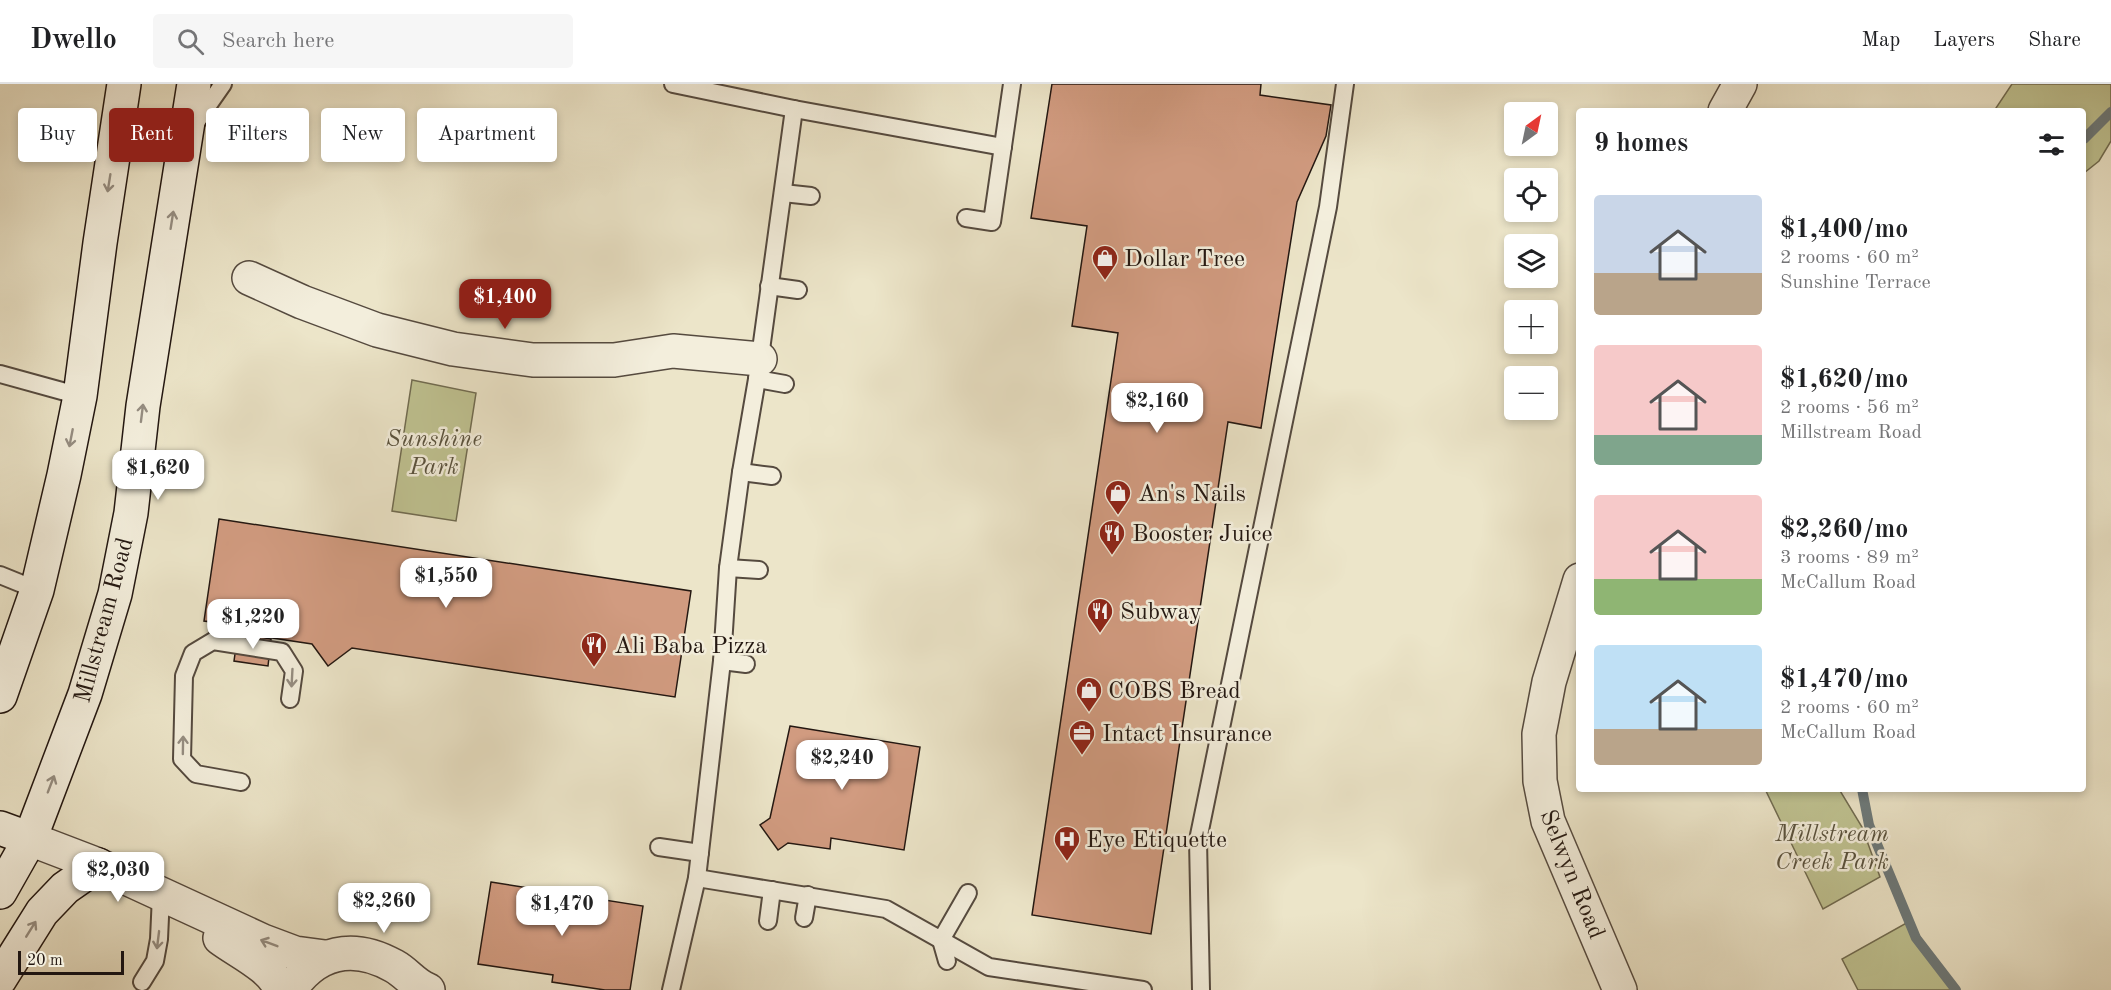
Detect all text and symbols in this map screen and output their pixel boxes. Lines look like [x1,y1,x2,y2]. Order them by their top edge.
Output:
search box [153,14,573,68]
icon: search [174,25,207,58]
text: Dwello [30,27,117,55]
text: Search here [222,30,334,52]
text: Map [1861,30,1900,51]
text: Layers [1933,30,1995,51]
text: Share [2028,30,2081,51]
north arrow [1504,102,1558,156]
map controls [1504,102,1558,420]
chip: Buy [18,108,97,162]
chip: Rent [109,108,194,162]
chip: Filters [206,108,309,162]
chip: New [321,108,405,162]
chip: Apartment [417,108,557,162]
icon: filters [2035,128,2068,161]
text: 9 homes [1594,131,1688,157]
button: locate [1504,168,1558,222]
one-way arrow [103,173,114,193]
one-way arrow [167,211,178,231]
text: $1,400/mo [1780,217,1908,243]
icon: home [1642,219,1714,291]
button: layers [1504,234,1558,288]
shop icon: Dollar Tree [1090,243,1120,281]
place label: Dollar Tree [1124,248,1245,272]
text: 2 rooms · 60 m² [1780,248,1919,268]
text: Sunshine Terrace [1780,273,1931,293]
pin: $1,400 [456,279,554,330]
text: $1,400 [473,288,537,308]
button: + [1504,300,1558,354]
button: − [1504,366,1558,420]
text: $1,620/mo [1780,367,1908,393]
icon: home [1642,369,1714,441]
pin: $2,160 [1108,383,1206,434]
text: $2,160 [1125,392,1189,412]
text: 2 rooms · 56 m² [1780,398,1919,418]
one-way arrow [137,404,148,423]
text: Millstream Road [1780,423,1922,443]
park label: Sunshine Park [386,428,482,480]
one-way arrow [65,429,77,448]
pin: $1,620 [109,450,207,501]
text: $1,620 [126,459,190,479]
shop icon: An's Nails [1103,478,1133,516]
place label: An's Nails [1138,483,1246,507]
text: $2,260/mo [1780,517,1908,543]
restaurant icon: Booster Juice [1097,518,1127,556]
icon: home [1642,519,1714,591]
place label: Booster Juice [1132,523,1273,547]
street label: Millstream Road [71,535,139,706]
text: 3 rooms · 89 m² [1780,548,1919,568]
pin: $1,550 [397,558,495,609]
text: $1,550 [414,567,478,587]
text: McCallum Road [1780,573,1916,593]
restaurant icon: Subway [1085,596,1115,634]
pin: $1,220 [204,599,302,650]
place label: Subway [1120,601,1202,625]
text: $1,220 [221,608,285,628]
restaurant icon: Ali Baba Pizza [579,630,609,668]
place label: Ali Baba Pizza [614,635,767,659]
text: $1,470/mo [1780,667,1908,693]
one-way arrow [286,668,297,688]
icon: home [1642,669,1714,741]
shop icon: COBS Bread [1074,675,1104,713]
place label: COBS Bread [1108,680,1241,704]
text: 2 rooms · 60 m² [1780,698,1919,718]
office icon: Intact Insurance [1067,718,1097,756]
place label: Intact Insurance [1102,723,1272,747]
text: McCallum Road [1780,723,1916,743]
one-way arrow [177,735,188,755]
pin: $2,240 [793,740,891,791]
text: $2,240 [810,749,874,769]
one-way arrow [46,775,57,794]
street label: Selwyn Road [1534,807,1608,943]
park label: Millstream Creek Park [1774,823,1889,875]
hospital icon: Eye Etiquette [1052,824,1082,862]
place label: Eye Etiquette [1086,829,1227,853]
pin: $2,030 [69,852,167,903]
text: $2,030 [86,861,150,881]
pin: $2,260 [335,883,433,934]
pin: $1,470 [513,886,611,937]
text: $2,260 [352,892,416,912]
text: $1,470 [530,895,594,915]
one-way arrow [26,921,38,938]
one-way arrow [153,930,164,950]
one-way arrow [260,936,279,947]
scale bar [18,948,124,976]
text: 20 m [27,953,63,969]

